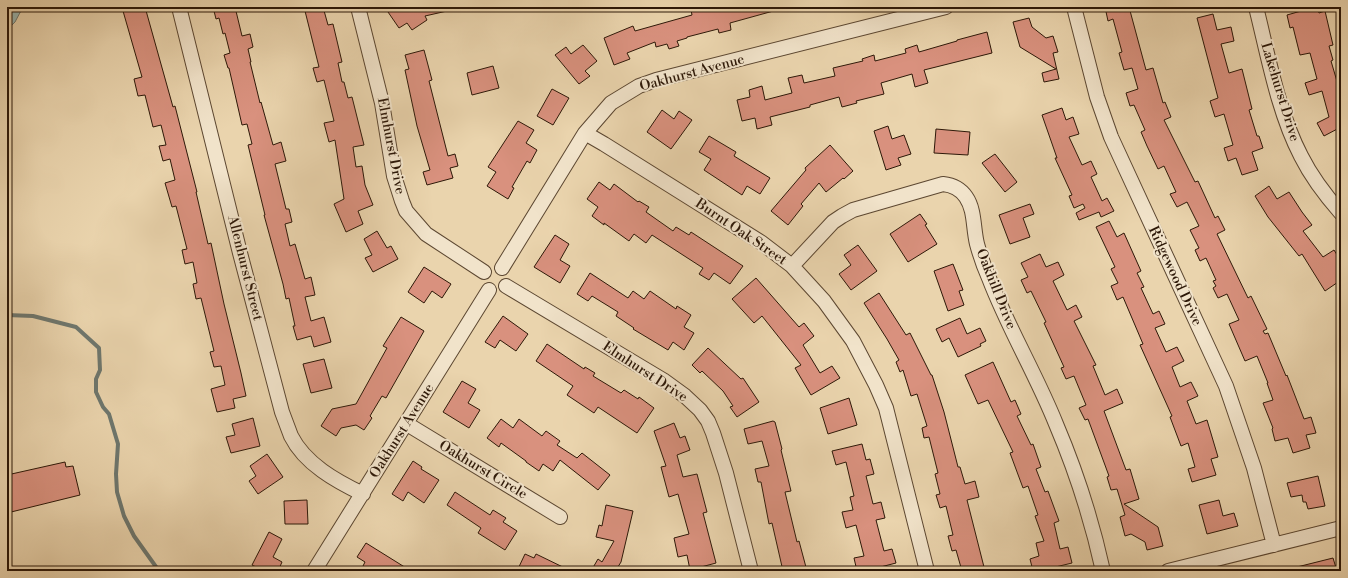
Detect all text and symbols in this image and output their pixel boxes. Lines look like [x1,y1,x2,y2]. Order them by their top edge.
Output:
street label: Lakehurst Drive [1256,40,1304,144]
street label: Oakhurst Avenue [638,50,746,96]
street label: Elmhurst Drive [373,96,409,196]
street label: Burnt Oak Street [691,194,790,269]
street label: Allenhurst Street [223,213,267,323]
street label: Ridgewood Drive [1144,223,1206,329]
street label: Oakhill Drive [972,246,1020,332]
street label: Elmhurst Drive [599,338,691,406]
street label: Oakhurst Avenue [366,380,438,482]
street label: Oakhurst Circle [435,437,531,503]

